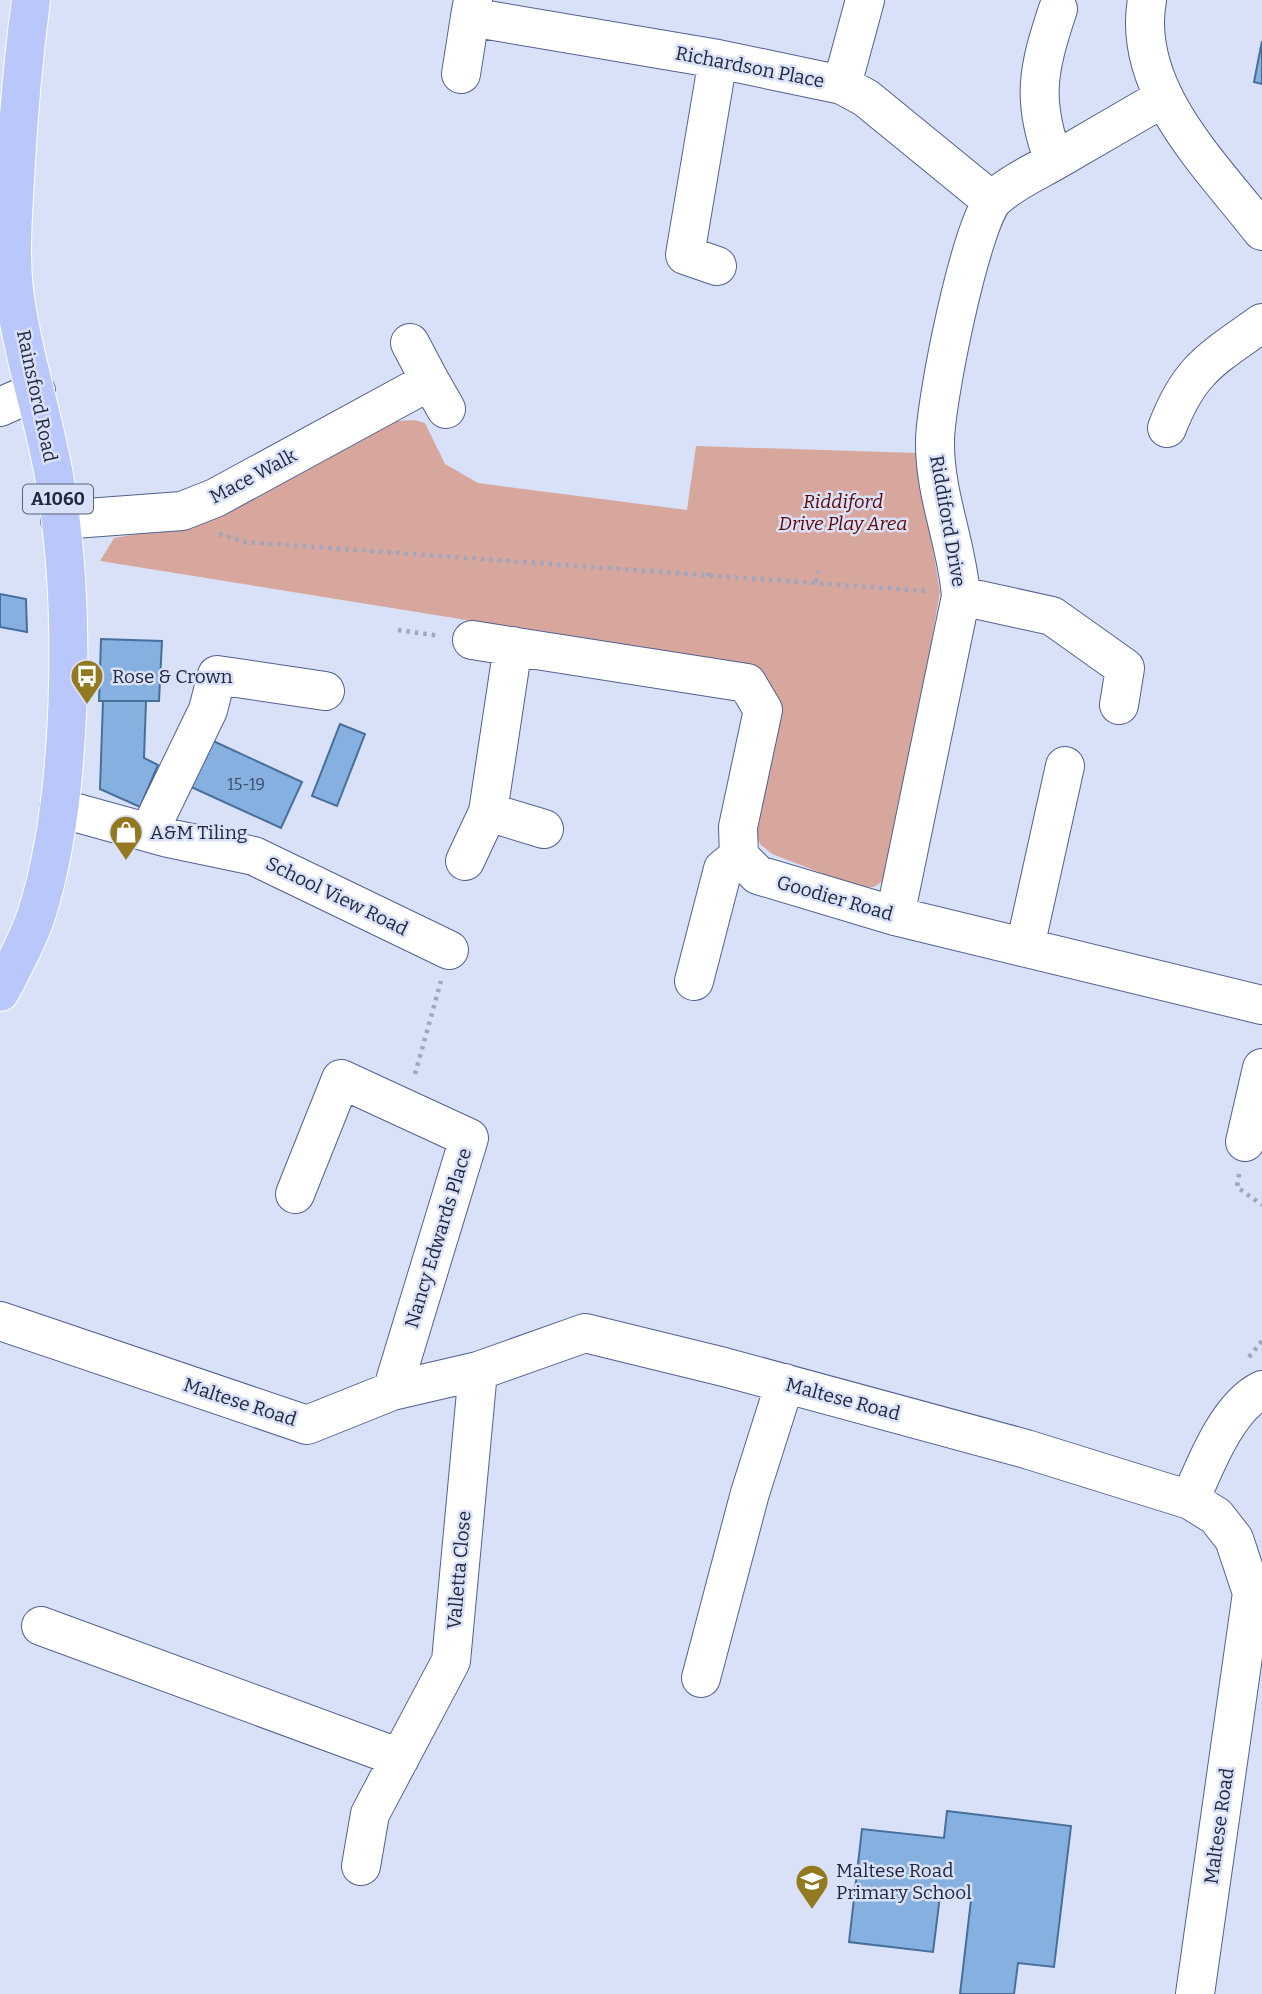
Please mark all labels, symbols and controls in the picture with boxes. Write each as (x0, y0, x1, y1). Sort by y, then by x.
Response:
street label: Richardson Place (674, 41, 826, 93)
street label: Rainsford Road (12, 328, 62, 464)
street label: Mace Walk (206, 443, 301, 508)
street label: Riddiford Drive (925, 453, 971, 589)
road number: A1060 (23, 485, 93, 514)
park label: Riddiford Drive Play Area (779, 490, 907, 535)
bus stop icon: Rose & Crown (68, 657, 106, 706)
place label: Rose & Crown (112, 665, 233, 688)
house number: 15-19 (227, 775, 265, 794)
shop icon: A&M Tiling (107, 813, 145, 862)
place label: A&M Tiling (150, 821, 248, 844)
street label: School View Road (262, 852, 412, 940)
street label: Goodier Road (774, 870, 896, 926)
street label: Nancy Edwards Place (400, 1145, 476, 1331)
street label: Maltese Road (181, 1373, 299, 1431)
street label: Maltese Road (783, 1373, 903, 1425)
street label: Valletta Close (442, 1510, 476, 1630)
street label: Maltese Road (1199, 1766, 1239, 1886)
place label: Maltese Road Primary School (836, 1859, 972, 1904)
school or university icon: Maltese Road Primary School (793, 1862, 831, 1911)

